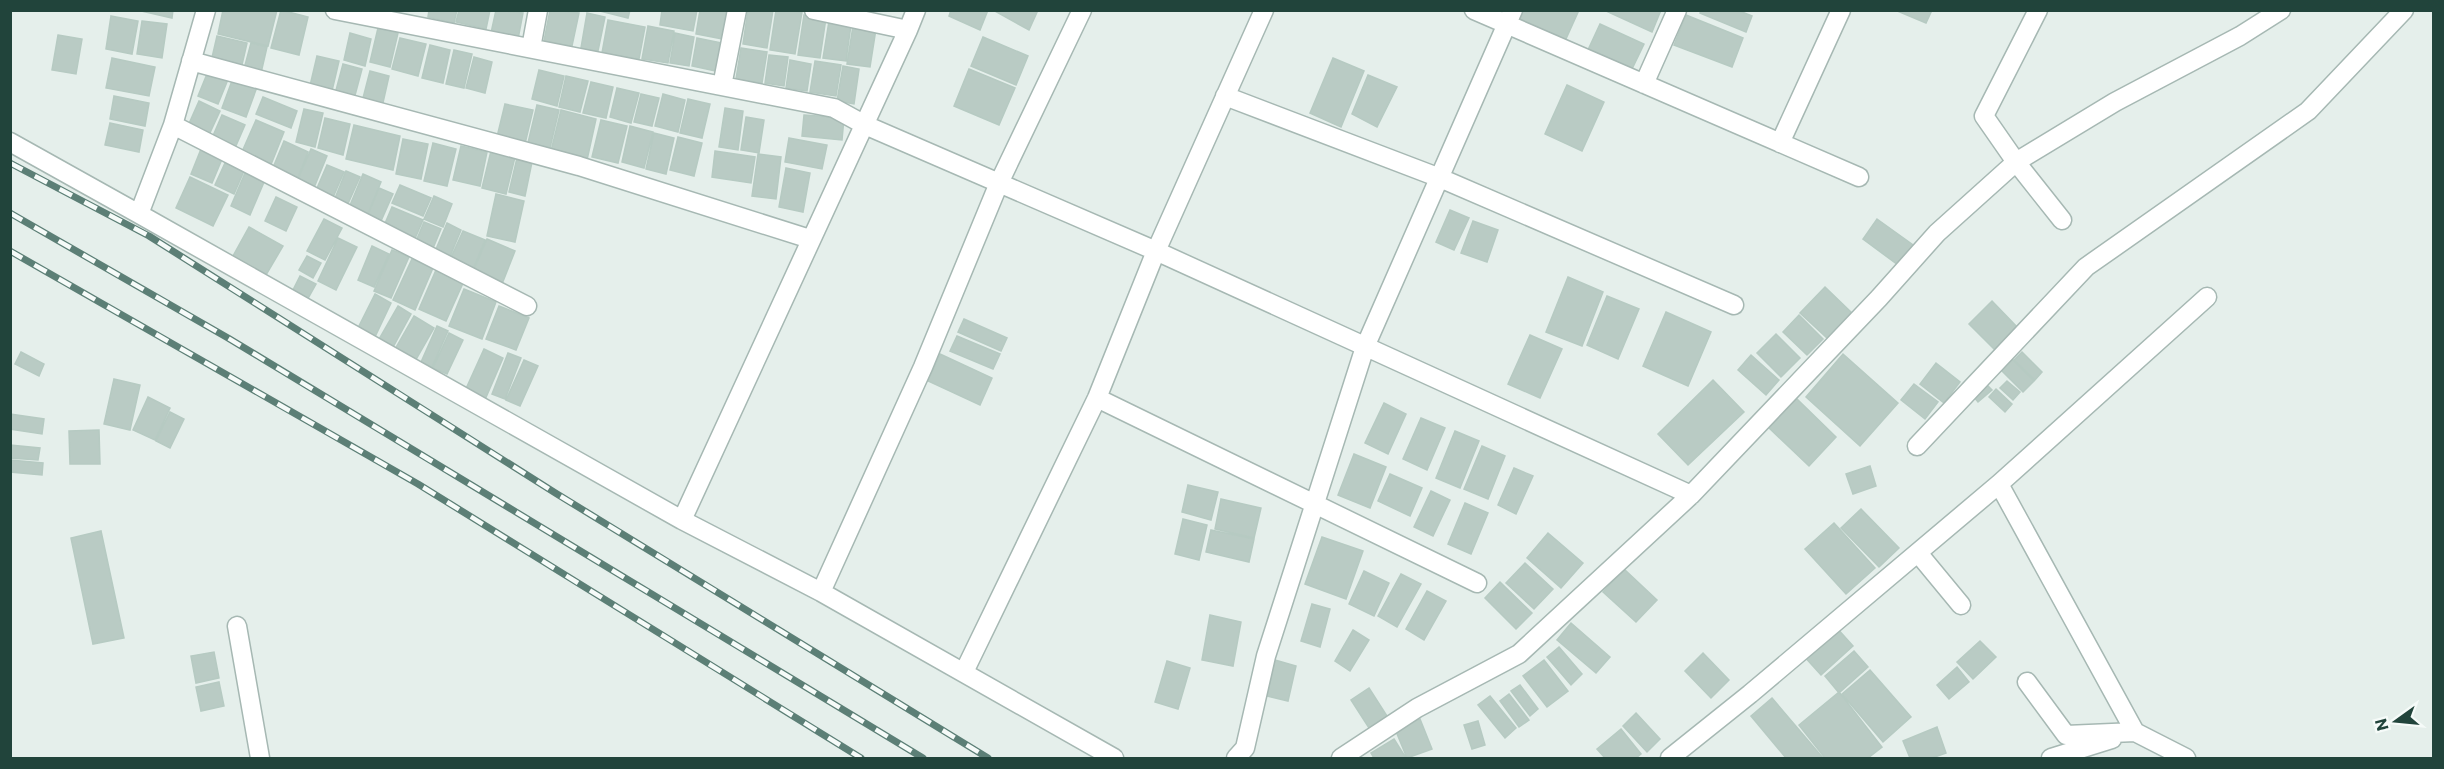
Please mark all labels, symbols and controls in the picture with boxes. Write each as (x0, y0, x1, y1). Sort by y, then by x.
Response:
north arrow (2366, 691, 2426, 751)
text: N (2370, 717, 2392, 733)

